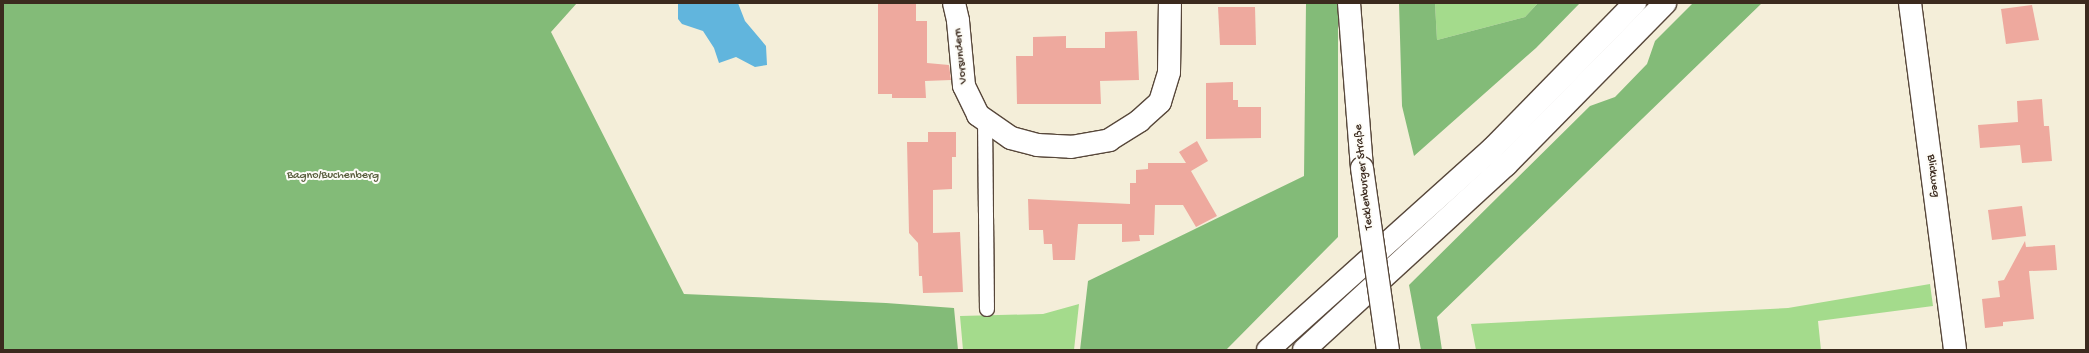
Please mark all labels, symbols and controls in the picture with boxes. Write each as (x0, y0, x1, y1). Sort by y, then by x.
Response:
street label: Vorsundern (952, 27, 972, 85)
street label: Tecklenburger Straße (1352, 124, 1378, 230)
street label: Blickweg (1922, 154, 1942, 198)
park label: Bagno/Buchenberg (287, 170, 379, 184)

